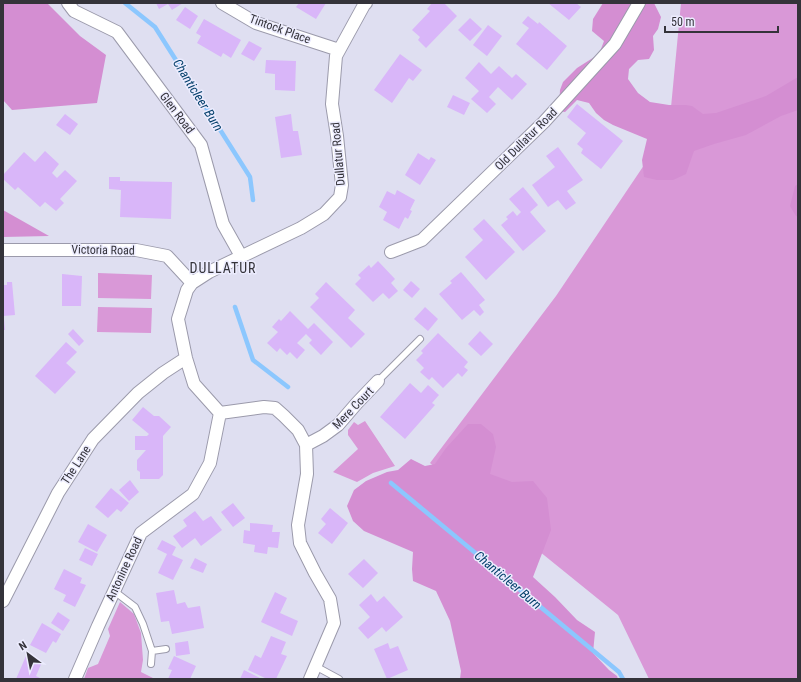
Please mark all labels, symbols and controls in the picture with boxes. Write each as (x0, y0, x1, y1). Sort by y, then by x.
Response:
scale bar (665, 8, 778, 34)
street label: Tintock Place (247, 11, 313, 47)
text: 50 m (671, 15, 695, 29)
water label: Chanticleer Burn (170, 56, 226, 134)
street label: Glen Road (157, 90, 197, 136)
street label: Old Dullatur Road (492, 105, 560, 173)
street label: Dullatur Road (328, 122, 348, 186)
street label: Victoria Road (71, 242, 135, 258)
district label: DULLATUR (189, 260, 257, 276)
street label: Mere Court (330, 384, 377, 432)
street label: The Lane (58, 443, 94, 487)
street label: Antonine Road (103, 535, 145, 603)
water label: Chanticleer Burn (472, 548, 544, 612)
north arrow (8, 634, 48, 674)
text: N (17, 639, 29, 653)

